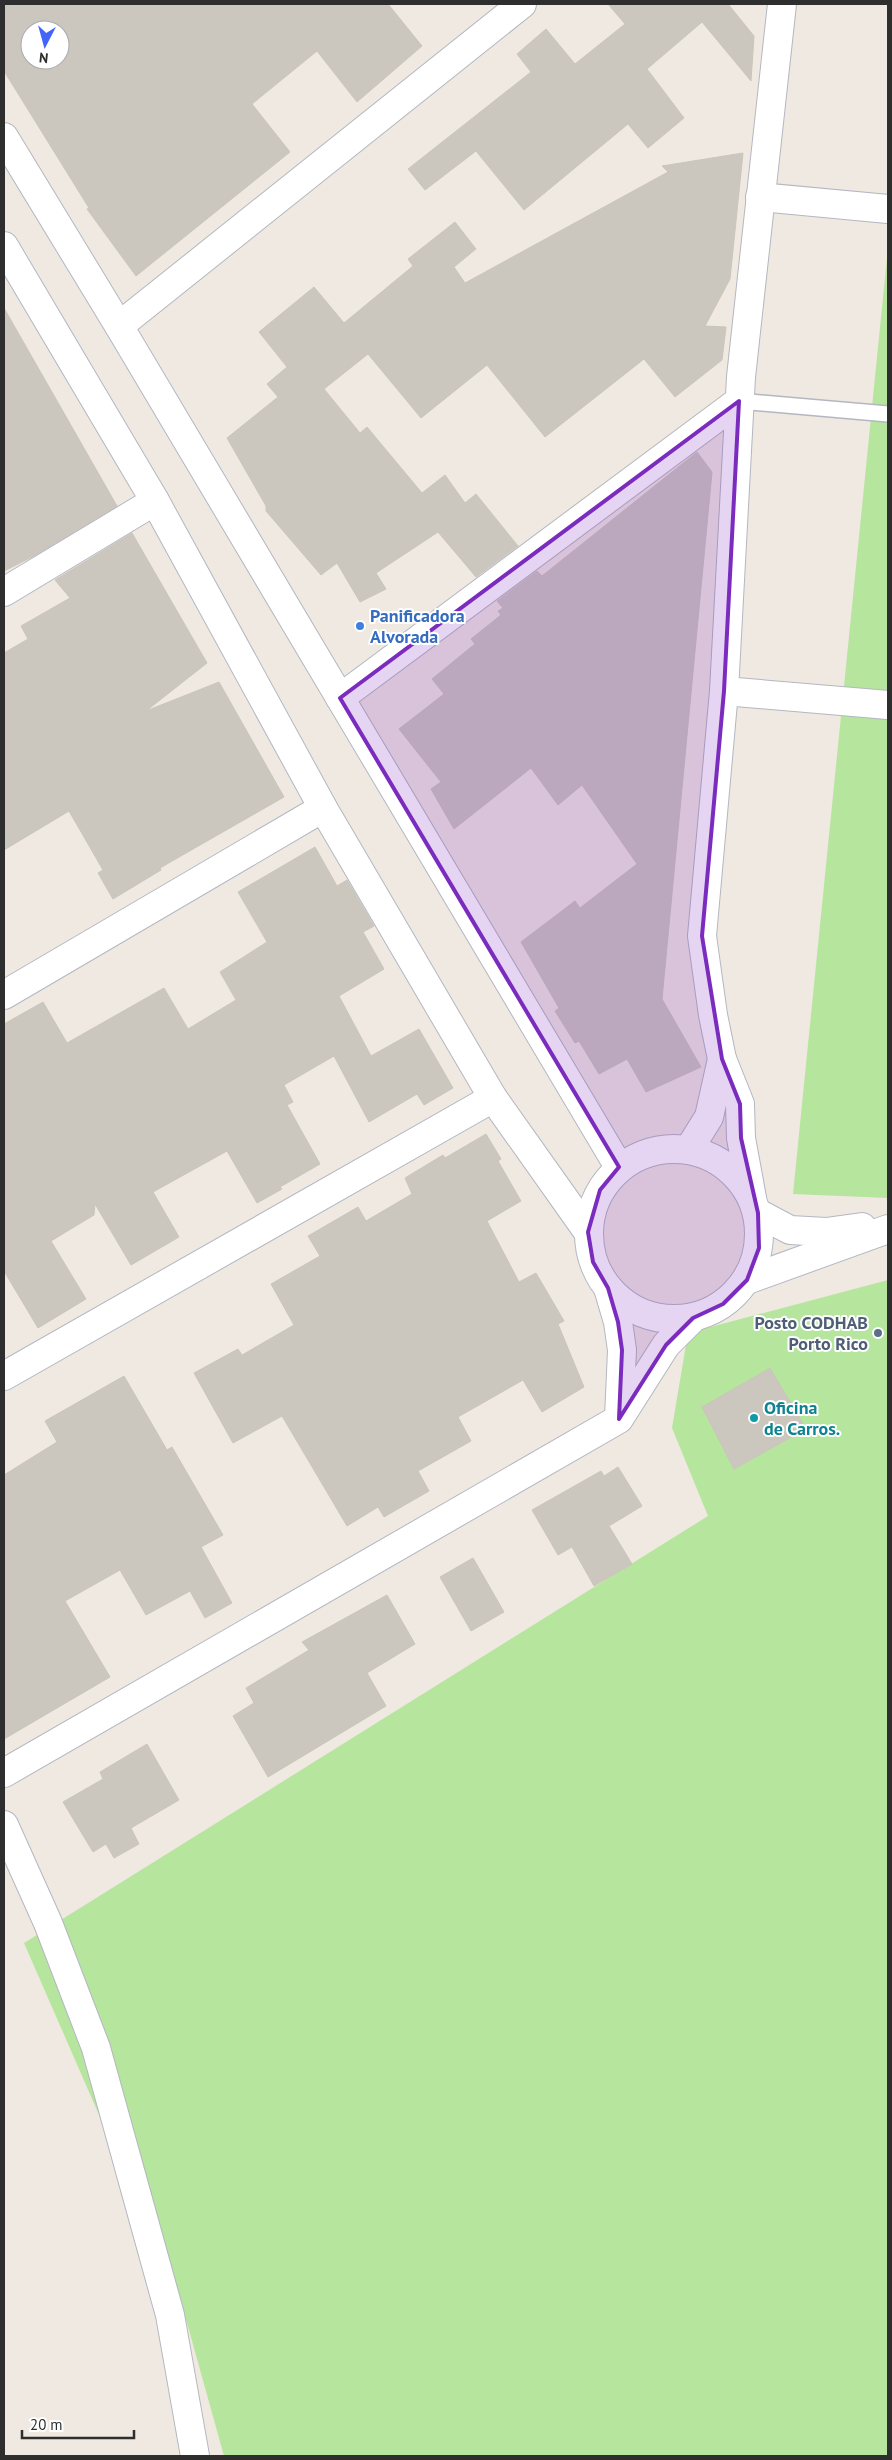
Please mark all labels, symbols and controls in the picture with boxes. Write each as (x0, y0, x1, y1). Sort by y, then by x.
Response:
north arrow (20, 20, 70, 70)
text: N (38, 48, 49, 67)
place label: Panificadora Alvorada (370, 604, 465, 648)
marker: Panificadora Alvorada (354, 620, 366, 632)
place label: Posto CODHAB Porto Rico (754, 1311, 868, 1355)
marker: Posto CODHAB Porto Rico (872, 1327, 884, 1339)
place label: Oficina de Carros. (764, 1396, 840, 1440)
marker: Oficina de Carros. (748, 1412, 760, 1424)
scale bar (22, 2408, 135, 2440)
text: 20 m (30, 2415, 63, 2434)

